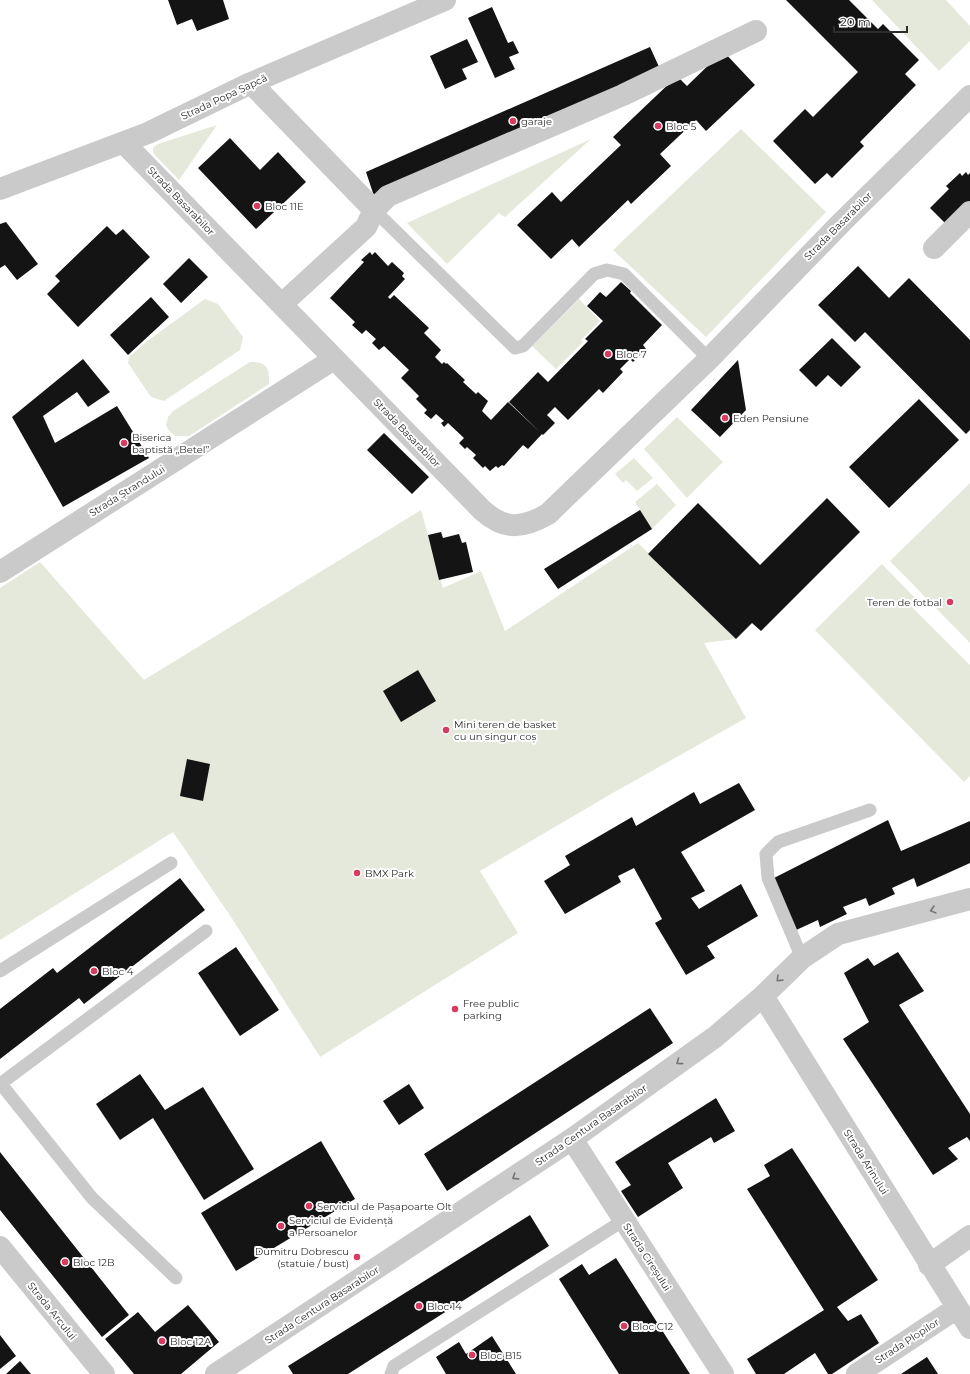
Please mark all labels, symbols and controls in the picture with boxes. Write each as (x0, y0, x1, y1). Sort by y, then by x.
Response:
scale bar (834, 8, 907, 34)
text: 20 m (840, 14, 871, 29)
street label: Strada Popa Șapcă (179, 71, 269, 123)
place label: garaje (521, 115, 552, 128)
marker: garaje (508, 116, 518, 126)
place label: Bloc 5 (666, 120, 697, 133)
marker: Bloc 5 (653, 121, 663, 131)
street label: Strada Basarabilor (145, 164, 217, 238)
street label: Strada Basarabilor (801, 189, 875, 263)
place label: Bloc 11E (265, 200, 304, 213)
marker: Bloc 11E (252, 201, 262, 211)
place label: Bloc 7 (616, 348, 647, 361)
marker: Bloc 7 (603, 349, 613, 359)
street label: Strada Basarabilor (371, 396, 443, 470)
place label: Eden Pensiune (733, 412, 809, 425)
marker: Eden Pensiune (720, 413, 730, 423)
place label: Biserica baptistă „Betel” (132, 431, 209, 456)
marker: Biserica baptistă „Betel” (119, 438, 129, 448)
street label: Strada Ștrandului (87, 462, 167, 520)
place label: Teren de fotbal (867, 596, 942, 609)
marker: Teren de fotbal (945, 597, 955, 607)
place label: Mini teren de basket cu un singur coș (454, 718, 556, 743)
marker: Mini teren de basket cu un singur coș (441, 725, 451, 735)
place label: BMX Park (365, 867, 414, 880)
marker: BMX Park (352, 868, 362, 878)
one-way arrow (929, 906, 936, 914)
place label: Bloc 4 (102, 965, 134, 978)
marker: Bloc 4 (89, 966, 99, 976)
one-way arrow (776, 975, 784, 982)
place label: Free public parking (463, 997, 519, 1022)
marker: Free public parking (450, 1004, 460, 1014)
one-way arrow (677, 1057, 684, 1064)
street label: Strada Centura Basarabilor (532, 1081, 650, 1169)
street label: Strada Arinului (841, 1127, 891, 1197)
one-way arrow (512, 1172, 519, 1179)
place label: Serviciul de Pașapoarte Olt (317, 1200, 452, 1213)
marker: Serviciul de Pașapoarte Olt (304, 1201, 314, 1211)
place label: Serviciul de Evidență a Persoanelor (289, 1214, 393, 1239)
marker: Serviciul de Evidență a Persoanelor (276, 1221, 286, 1231)
street label: Strada Cireșului (620, 1221, 674, 1293)
place label: Dumitru Dobrescu (statuie / bust) (255, 1245, 349, 1270)
marker: Dumitru Dobrescu (statuie / bust) (352, 1252, 362, 1262)
place label: Bloc 12B (73, 1256, 115, 1269)
marker: Bloc 12B (60, 1257, 70, 1267)
street label: Strada Centura Basarabilor (262, 1263, 382, 1347)
street label: Strada Arcului (25, 1280, 79, 1342)
place label: Bloc 14 (427, 1300, 462, 1313)
marker: Bloc 14 (414, 1301, 424, 1311)
street label: Strada Plopilor (873, 1316, 941, 1366)
place label: Bloc C12 (632, 1320, 674, 1333)
marker: Bloc C12 (619, 1321, 629, 1331)
place label: Bloc 12A (170, 1335, 212, 1348)
marker: Bloc 12A (157, 1336, 167, 1346)
place label: Bloc B15 (480, 1349, 522, 1362)
marker: Bloc B15 (467, 1350, 477, 1360)

